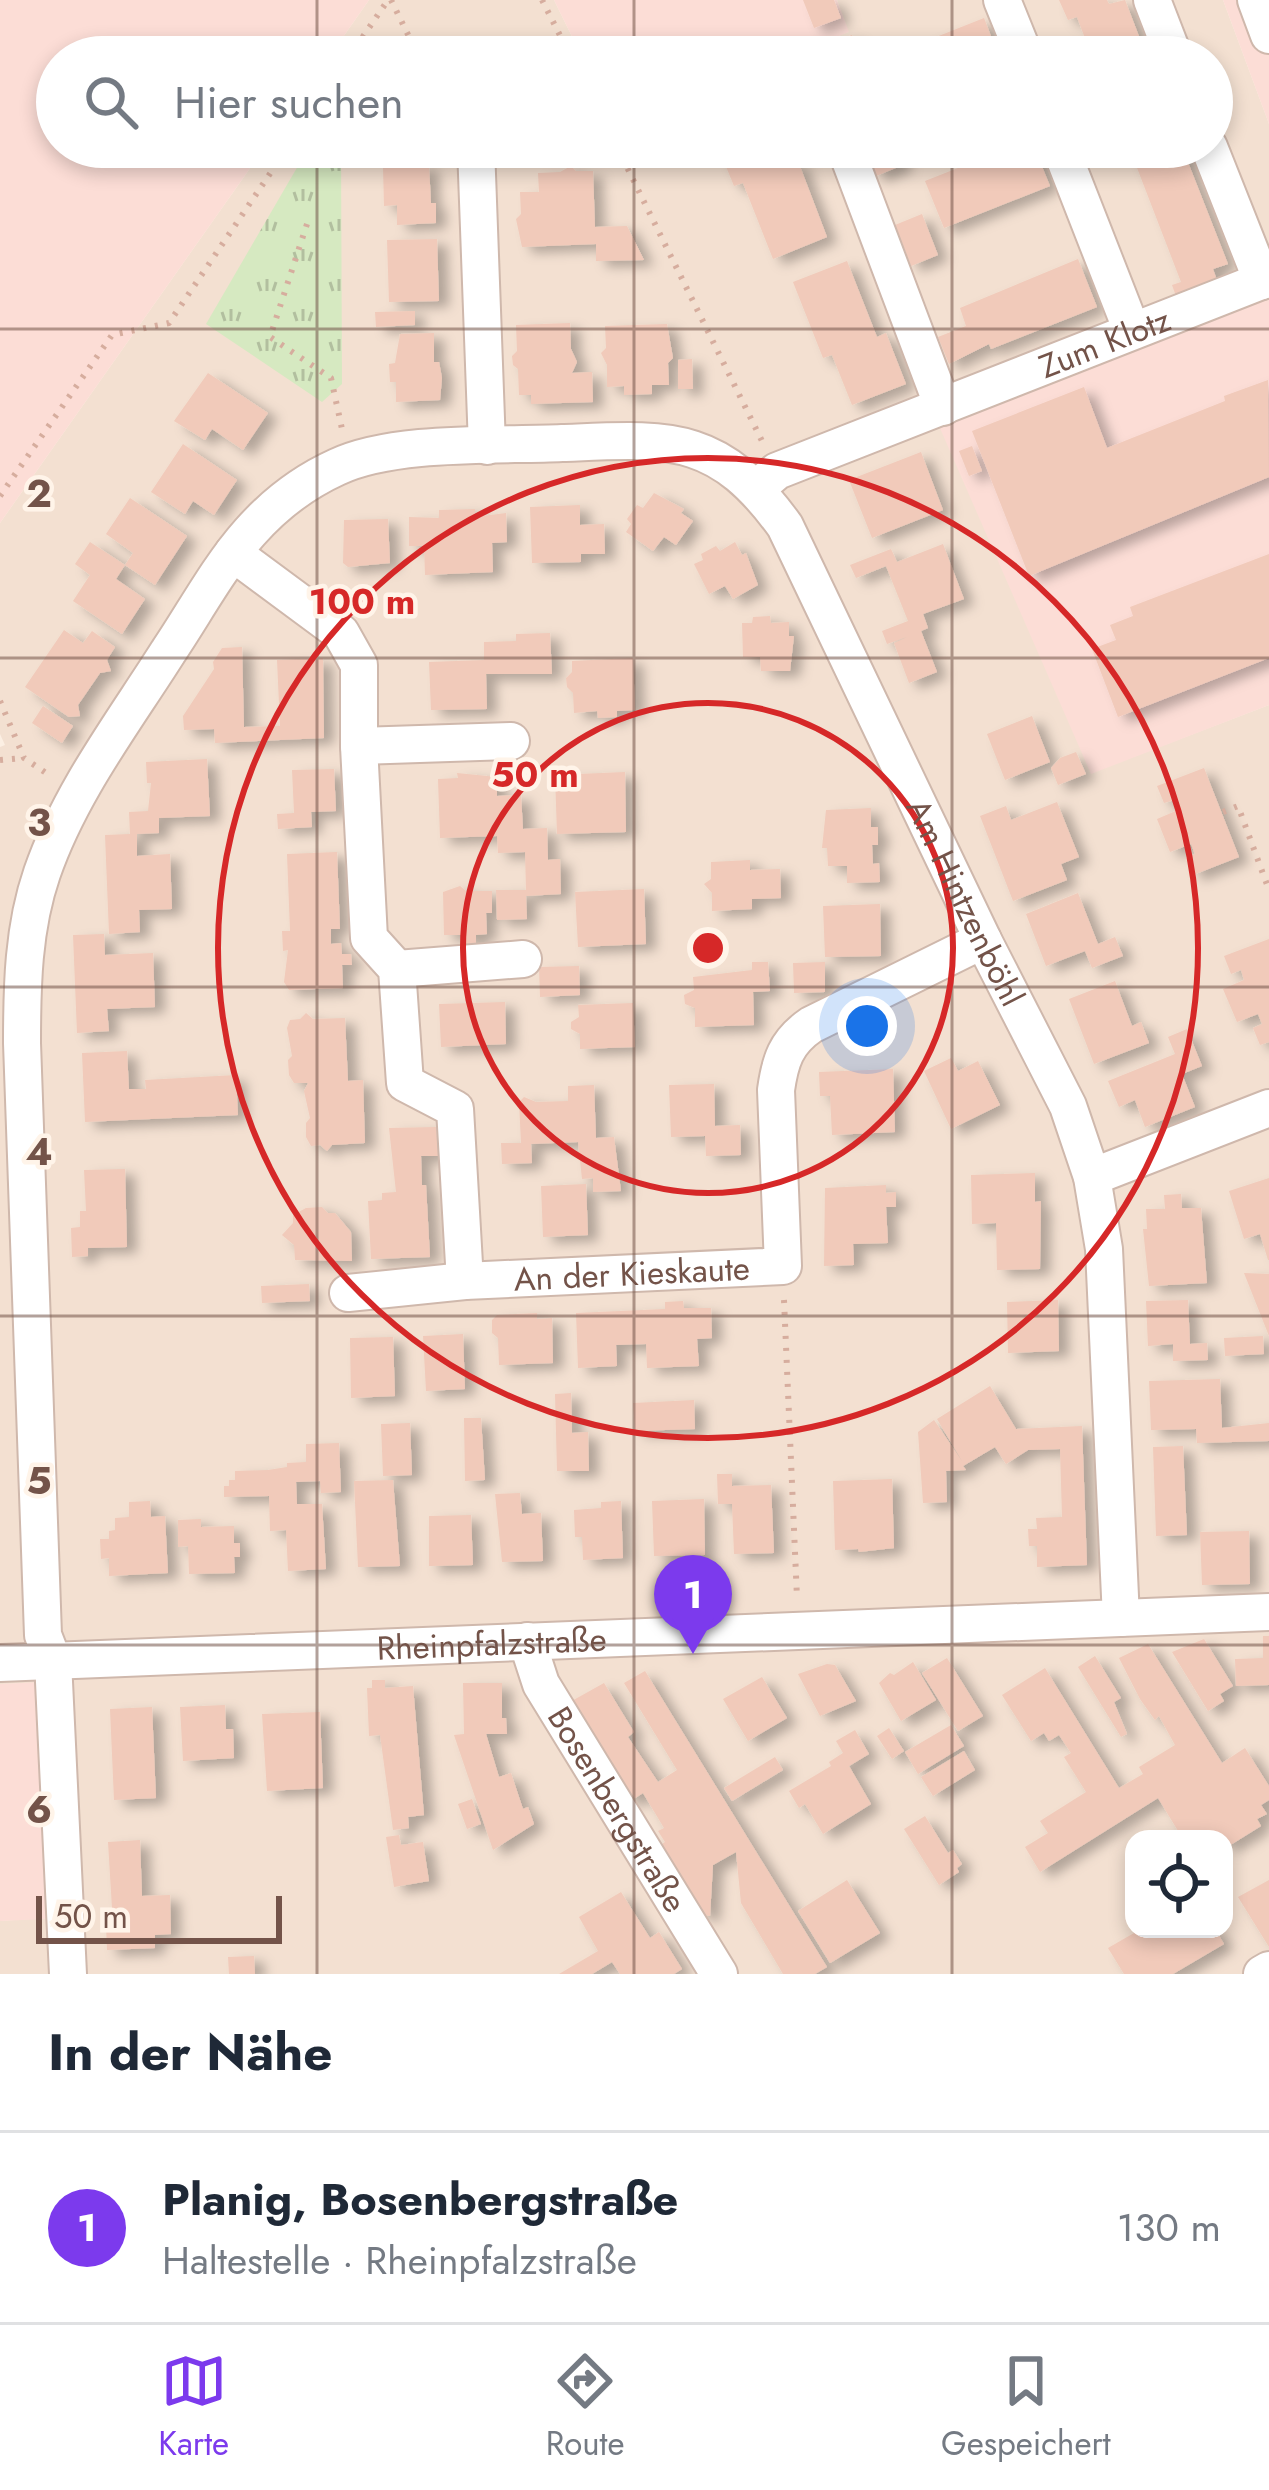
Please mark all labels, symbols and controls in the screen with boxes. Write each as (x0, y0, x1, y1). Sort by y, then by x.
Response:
search box (36, 36, 1233, 168)
icon: search (78, 69, 144, 135)
text: Hier suchen (174, 70, 404, 135)
street label: Zum Klotz (1032, 296, 1177, 390)
text: 2 (26, 465, 52, 522)
text: 100 m (309, 575, 415, 627)
text: 50 m (491, 748, 579, 800)
street label: Am Hintzenböhl (895, 791, 1036, 1014)
text: 3 (27, 794, 51, 851)
centre of rings (687, 927, 729, 969)
your location (837, 996, 897, 1056)
text: 4 (25, 1123, 53, 1180)
street label: An der Kieskaute (513, 1245, 751, 1303)
text: 5 (26, 1452, 52, 1509)
pin: 1 (654, 1555, 732, 1654)
street label: Rheinpfalzstraße (376, 1616, 607, 1672)
street label: Bosenbergstraße (536, 1698, 698, 1921)
text: 6 (26, 1781, 52, 1838)
map controls (1125, 1830, 1233, 1938)
button: locate (1125, 1830, 1233, 1938)
scale bar (36, 1890, 282, 1943)
text: 50 m (54, 1893, 128, 1940)
text: In der Nähe (48, 2015, 332, 2089)
text: Planig, Bosenbergstraße (162, 2167, 678, 2232)
text: 1 (77, 2199, 97, 2256)
text: 130 m (1117, 2199, 1221, 2256)
text: Haltestelle · Rheinpfalzstraße (162, 2232, 637, 2289)
tab: Karte (158, 2348, 229, 2467)
tab: Route (546, 2348, 624, 2467)
tab: Gespeichert (941, 2348, 1111, 2467)

